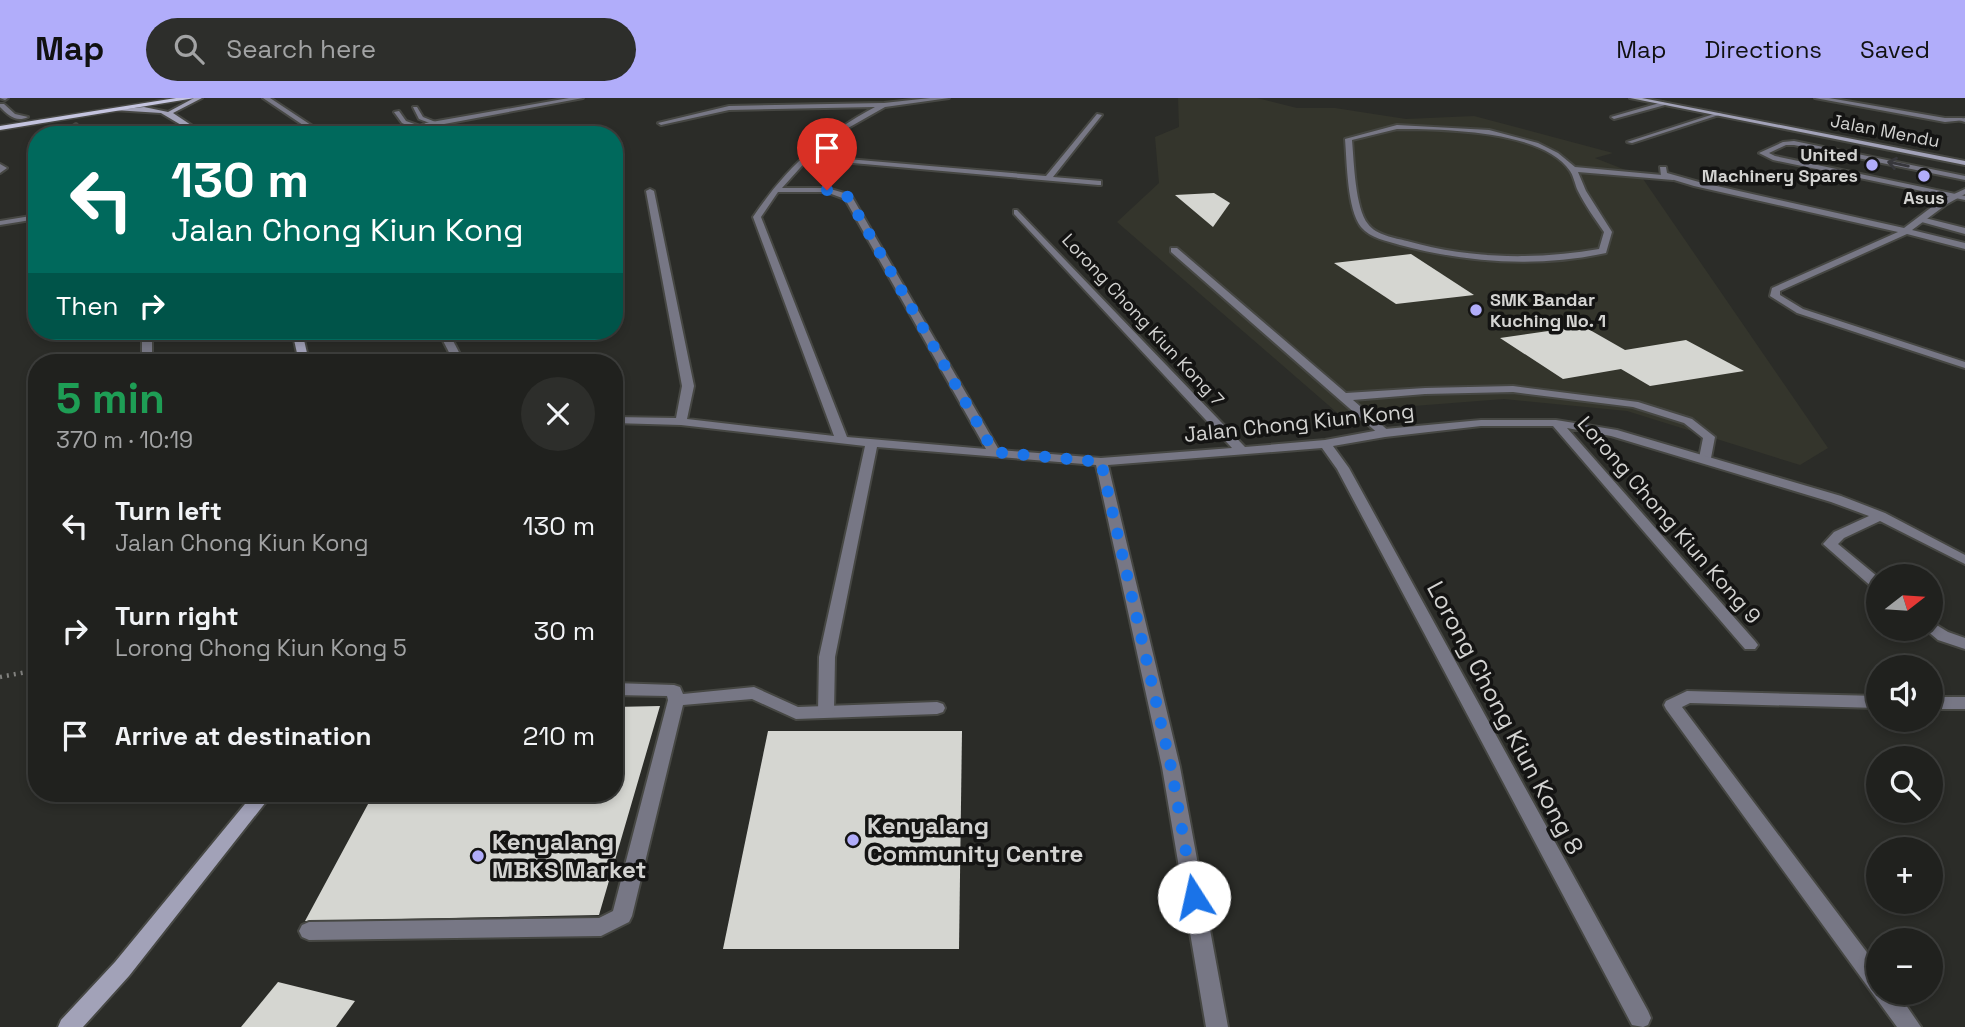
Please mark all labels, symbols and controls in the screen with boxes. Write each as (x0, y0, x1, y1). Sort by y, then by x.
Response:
search box (146, 18, 636, 81)
text: Map (35, 28, 104, 70)
icon: search (170, 30, 208, 68)
text: Search here (226, 32, 376, 66)
text: Map (1616, 34, 1666, 65)
text: Directions (1704, 34, 1822, 65)
text: Saved (1860, 34, 1930, 65)
street label: Jalan Mendu (1828, 109, 1942, 152)
pin (797, 118, 857, 190)
icon: arrive (808, 129, 846, 167)
place label: United Machinery Spares (1702, 143, 1858, 187)
text: 130 m (171, 149, 309, 211)
icon: left (56, 154, 147, 245)
marker: United Machinery Spares (1864, 157, 1880, 173)
one-way arrow (1887, 157, 1910, 171)
marker: Asus (1916, 168, 1932, 184)
place label: Asus (1903, 186, 1945, 209)
text: Jalan Chong Kiun Kong (171, 210, 524, 250)
street label: Lorong Chong Kiun Kong 7 (1057, 229, 1229, 411)
icon: right (133, 287, 171, 325)
place label: SMK Bandar Kuching No. 1 (1490, 288, 1606, 332)
text: Then (56, 289, 119, 323)
marker: SMK Bandar Kuching No. 1 (1468, 302, 1484, 318)
text: 5 min (56, 372, 165, 425)
button: close (521, 377, 595, 451)
street label: Jalan Chong Kiun Kong (1182, 397, 1415, 448)
street label: Lorong Chong Kiun Kong 9 (1572, 410, 1767, 629)
text: 370 m · 10:19 (56, 425, 193, 455)
text: Turn left (115, 494, 222, 528)
icon: left (56, 507, 94, 545)
text: 130 m (523, 509, 595, 543)
text: Jalan Chong Kiun Kong (115, 528, 368, 558)
north arrow (1866, 564, 1942, 640)
map controls (1866, 564, 1943, 1005)
street label: Lorong Chong Kiun Kong 8 (1420, 576, 1591, 860)
text: Turn right (115, 599, 239, 633)
icon: right (56, 612, 94, 650)
text: 30 m (534, 614, 595, 648)
text: Lorong Chong Kiun Kong 5 (115, 633, 407, 663)
button: sound (1866, 655, 1943, 732)
icon: arrive (56, 717, 94, 755)
text: Arrive at destination (115, 719, 372, 753)
text: 210 m (523, 719, 595, 753)
button: search (1866, 746, 1943, 823)
place label: Kenyalang Community Centre (867, 810, 1083, 869)
place label: Kenyalang MBKS Market (492, 826, 646, 885)
marker: Kenyalang Community Centre (845, 832, 861, 848)
button: + (1866, 837, 1943, 914)
marker: Kenyalang MBKS Market (470, 848, 486, 864)
position arrow (1157, 860, 1231, 934)
button: − (1866, 928, 1943, 1005)

